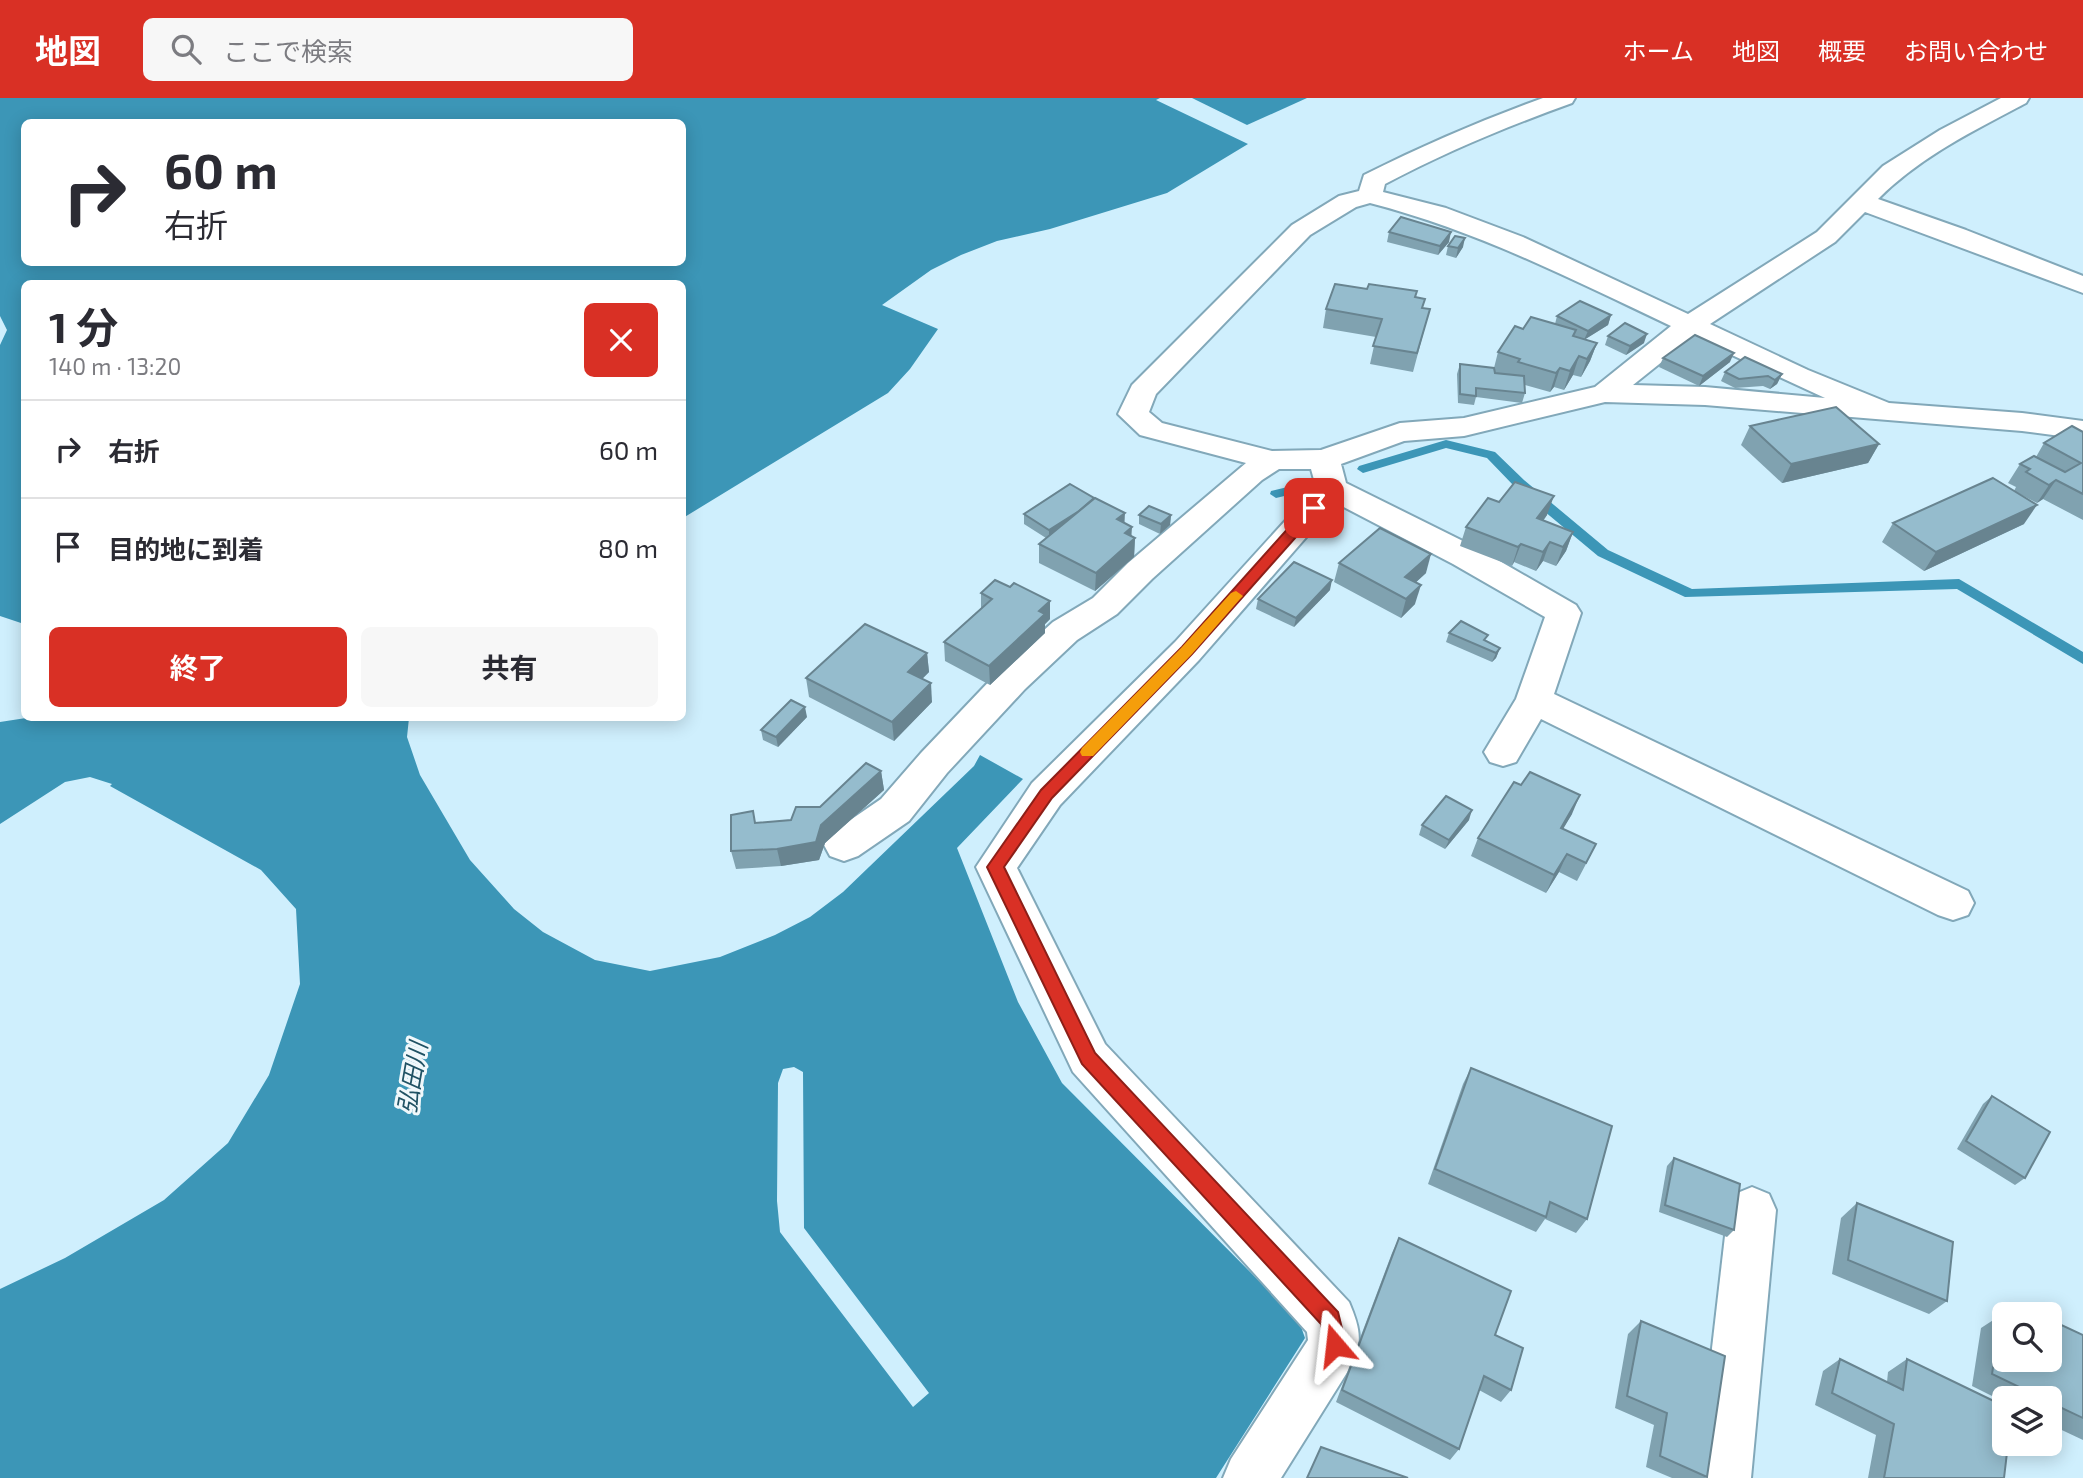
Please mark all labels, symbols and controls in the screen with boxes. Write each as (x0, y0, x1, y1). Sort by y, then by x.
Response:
search box (143, 18, 633, 81)
text: 地図 (35, 30, 101, 70)
icon: search (167, 30, 205, 68)
text: ここで検索 (223, 35, 353, 66)
text: ホーム (1623, 36, 1694, 65)
text: 地図 (1732, 36, 1780, 65)
text: 概要 (1818, 36, 1866, 65)
text: お問い合わせ (1904, 36, 2048, 65)
text: 60 m (164, 140, 278, 199)
icon: right (49, 147, 140, 238)
text: 右折 (164, 205, 228, 243)
text: 1 分 (49, 301, 118, 351)
button: close (584, 303, 658, 377)
text: 140 m · 13:20 (49, 352, 181, 380)
icon: right (49, 430, 87, 468)
text: 60 m (599, 434, 658, 465)
text: 右折 (108, 435, 160, 466)
pin (1284, 478, 1344, 538)
icon: arrive (1295, 489, 1333, 527)
icon: arrive (49, 528, 87, 566)
text: 80 m (598, 532, 658, 563)
text: 目的地に到着 (108, 533, 264, 564)
button: 終了 (49, 627, 347, 707)
button: 共有 (361, 627, 658, 707)
water label: 弘田川 (391, 1037, 433, 1116)
map controls (1992, 1302, 2062, 1456)
button: search (1992, 1302, 2062, 1372)
position arrow (1298, 1308, 1372, 1382)
button: layers (1992, 1386, 2062, 1456)

